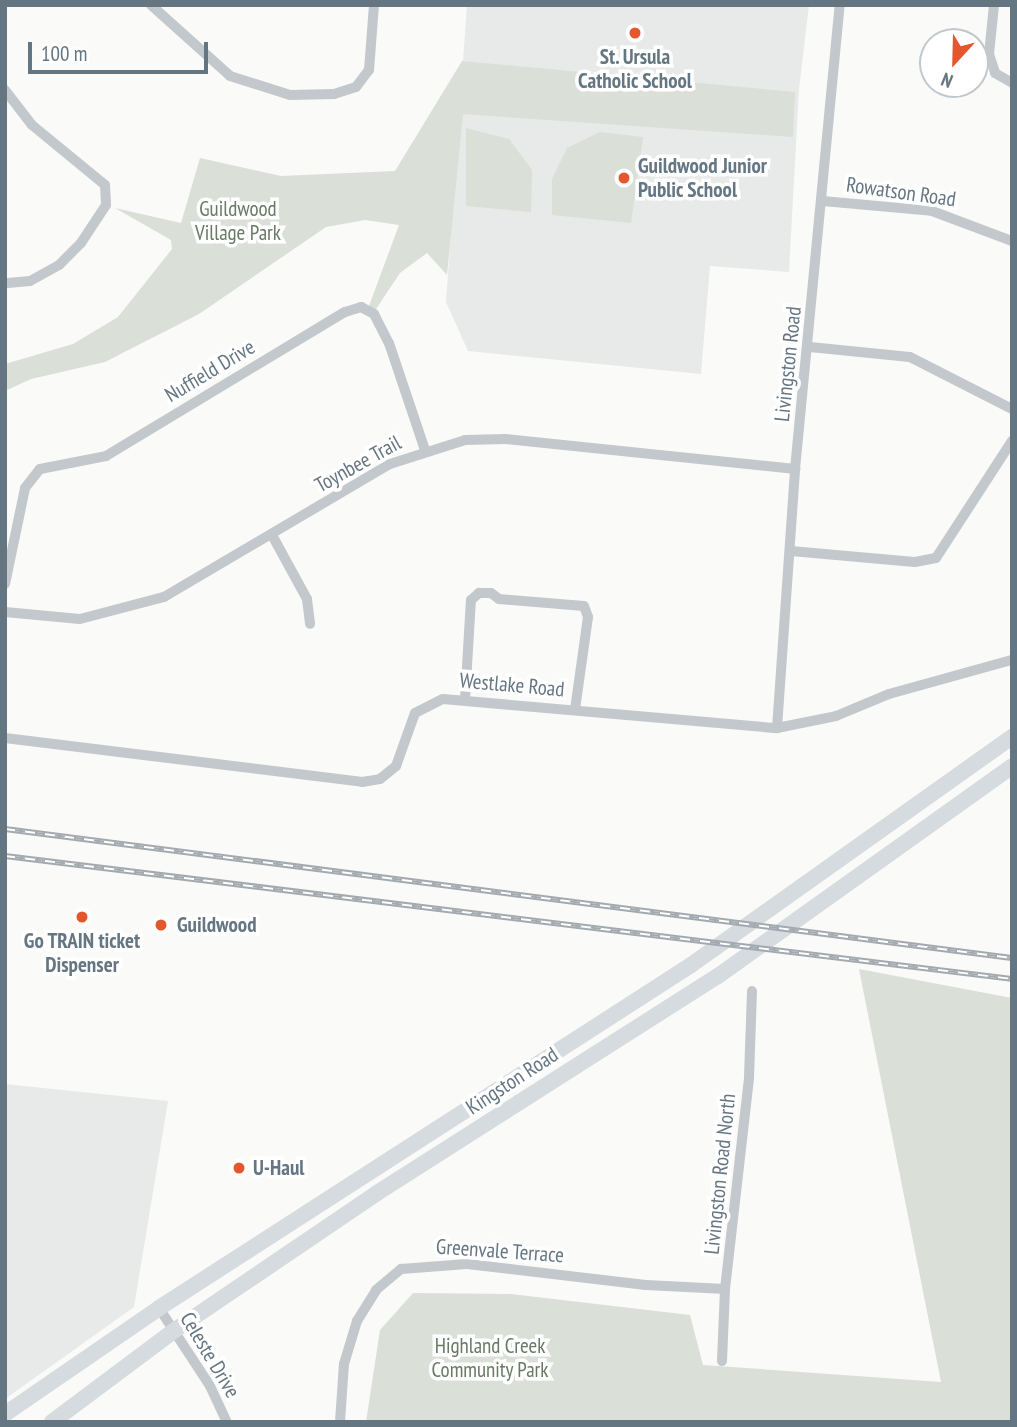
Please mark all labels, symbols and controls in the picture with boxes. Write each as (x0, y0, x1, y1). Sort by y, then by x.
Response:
marker: St. Ursula Catholic School (627, 25, 643, 41)
scale bar (32, 28, 212, 72)
north arrow (919, 28, 989, 98)
text: 100 m (41, 40, 87, 67)
place label: St. Ursula Catholic School (578, 44, 692, 94)
text: N (938, 68, 956, 94)
place label: Guildwood Junior Public School (638, 153, 767, 203)
marker: Guildwood Junior Public School (616, 170, 632, 186)
street label: Rowatson Road (845, 172, 957, 212)
park label: Guildwood Village Park (195, 196, 281, 246)
street label: Livingston Road (769, 305, 807, 423)
street label: Nuffield Drive (161, 334, 259, 408)
street label: Toynbee Trail (310, 430, 406, 498)
street label: Westlake Road (459, 668, 565, 702)
marker: Go TRAIN ticket Dispenser (74, 909, 90, 925)
place label: Guildwood (177, 912, 256, 938)
marker: Guildwood (151, 915, 171, 935)
place label: Go TRAIN ticket Dispenser (24, 928, 140, 978)
street label: Kingston Road (461, 1042, 563, 1120)
street label: Livingston Road North (699, 1092, 741, 1256)
place label: U-Haul (253, 1155, 304, 1181)
marker: U-Haul (231, 1160, 247, 1176)
street label: Greenvale Terrace (435, 1234, 565, 1268)
street label: Celeste Drive (175, 1308, 245, 1402)
park label: Highland Creek Community Park (431, 1333, 549, 1383)

